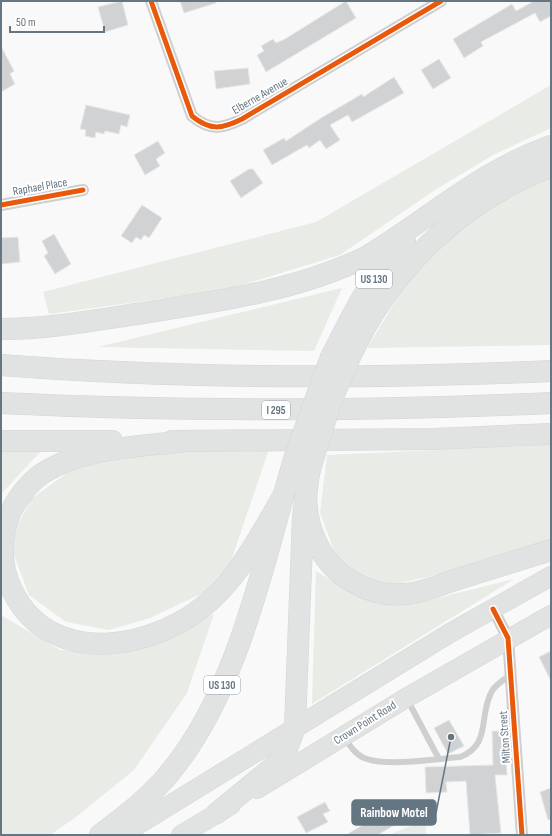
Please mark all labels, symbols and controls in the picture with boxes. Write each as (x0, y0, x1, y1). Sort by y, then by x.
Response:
scale bar (10, 8, 104, 34)
text: 50 m (16, 15, 36, 30)
street label: Elberne Avenue (230, 74, 291, 118)
street label: Raphael Place (12, 175, 69, 199)
road number: US 130 (356, 270, 392, 288)
road number: I 295 (262, 401, 290, 419)
road number: US 130 (204, 676, 240, 694)
street label: Crown Point Road (331, 698, 399, 748)
street label: Milton Street (496, 710, 514, 764)
callout: Rainbow Motel (352, 800, 436, 825)
text: Rainbow Motel (360, 805, 428, 821)

